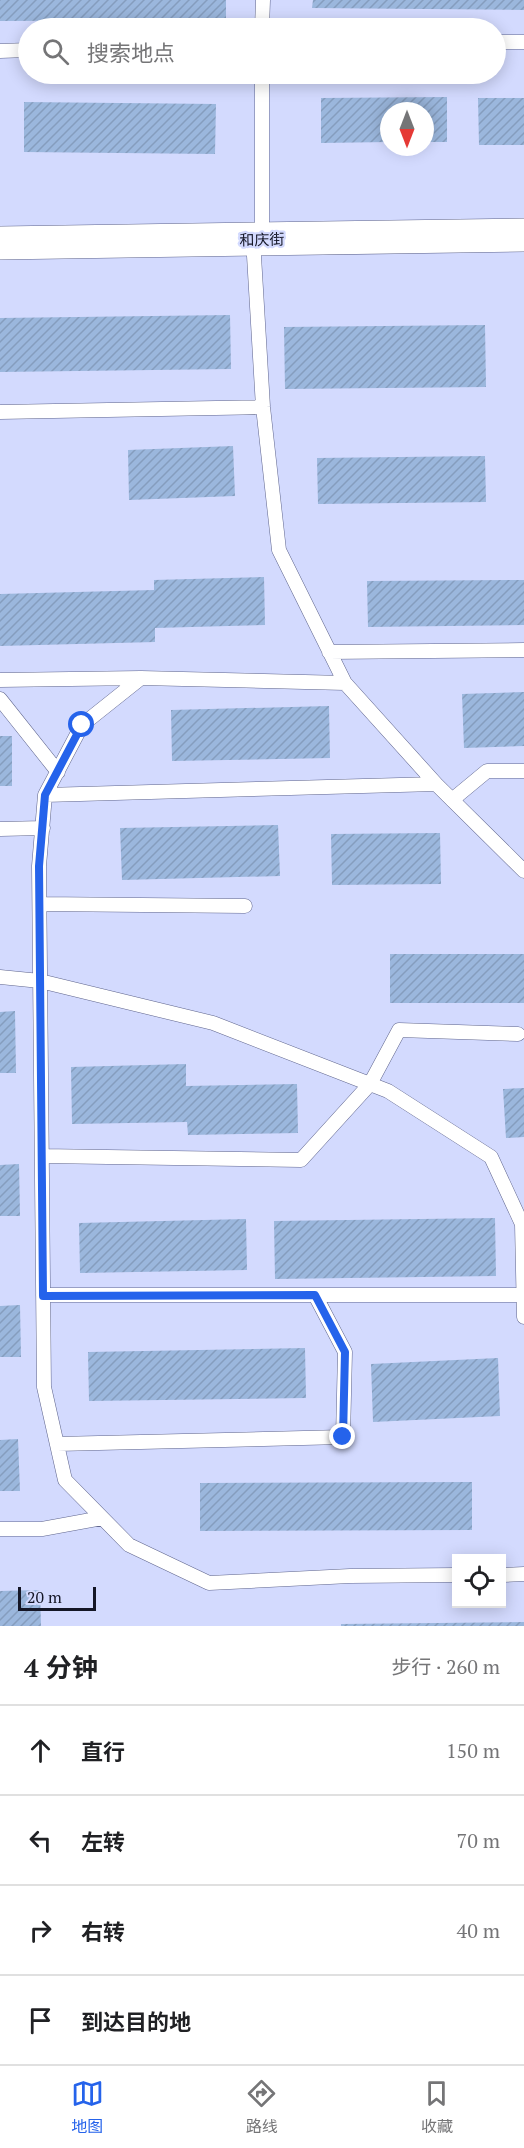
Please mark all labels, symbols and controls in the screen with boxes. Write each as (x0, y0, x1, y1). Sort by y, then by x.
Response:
search box (18, 18, 506, 84)
icon: search (39, 35, 72, 68)
text: 搜索地点 (87, 38, 175, 67)
north arrow (380, 102, 434, 156)
street label: 和庆街 (239, 229, 285, 249)
route start (68, 711, 94, 737)
route end (329, 1423, 355, 1449)
map controls (452, 1554, 506, 1608)
button: locate (452, 1554, 506, 1608)
scale bar (18, 1584, 96, 1612)
text: 20 m (27, 1586, 62, 1608)
text: 4 分钟 (24, 1650, 98, 1684)
text: 步行 · 260 m (391, 1653, 500, 1680)
icon: ahead (24, 1734, 57, 1767)
text: 直行 (81, 1737, 125, 1766)
text: 150 m (446, 1737, 500, 1764)
icon: left (24, 1824, 57, 1857)
text: 左转 (81, 1827, 125, 1856)
text: 70 m (457, 1827, 500, 1854)
icon: right (24, 1914, 57, 1947)
text: 右转 (81, 1917, 125, 1946)
text: 40 m (457, 1917, 500, 1944)
icon: arrive (24, 2004, 57, 2037)
text: 到达目的地 (81, 2007, 191, 2036)
tab: 地图 (71, 2077, 104, 2137)
tab: 路线 (245, 2077, 278, 2137)
tab: 收藏 (420, 2077, 453, 2137)

